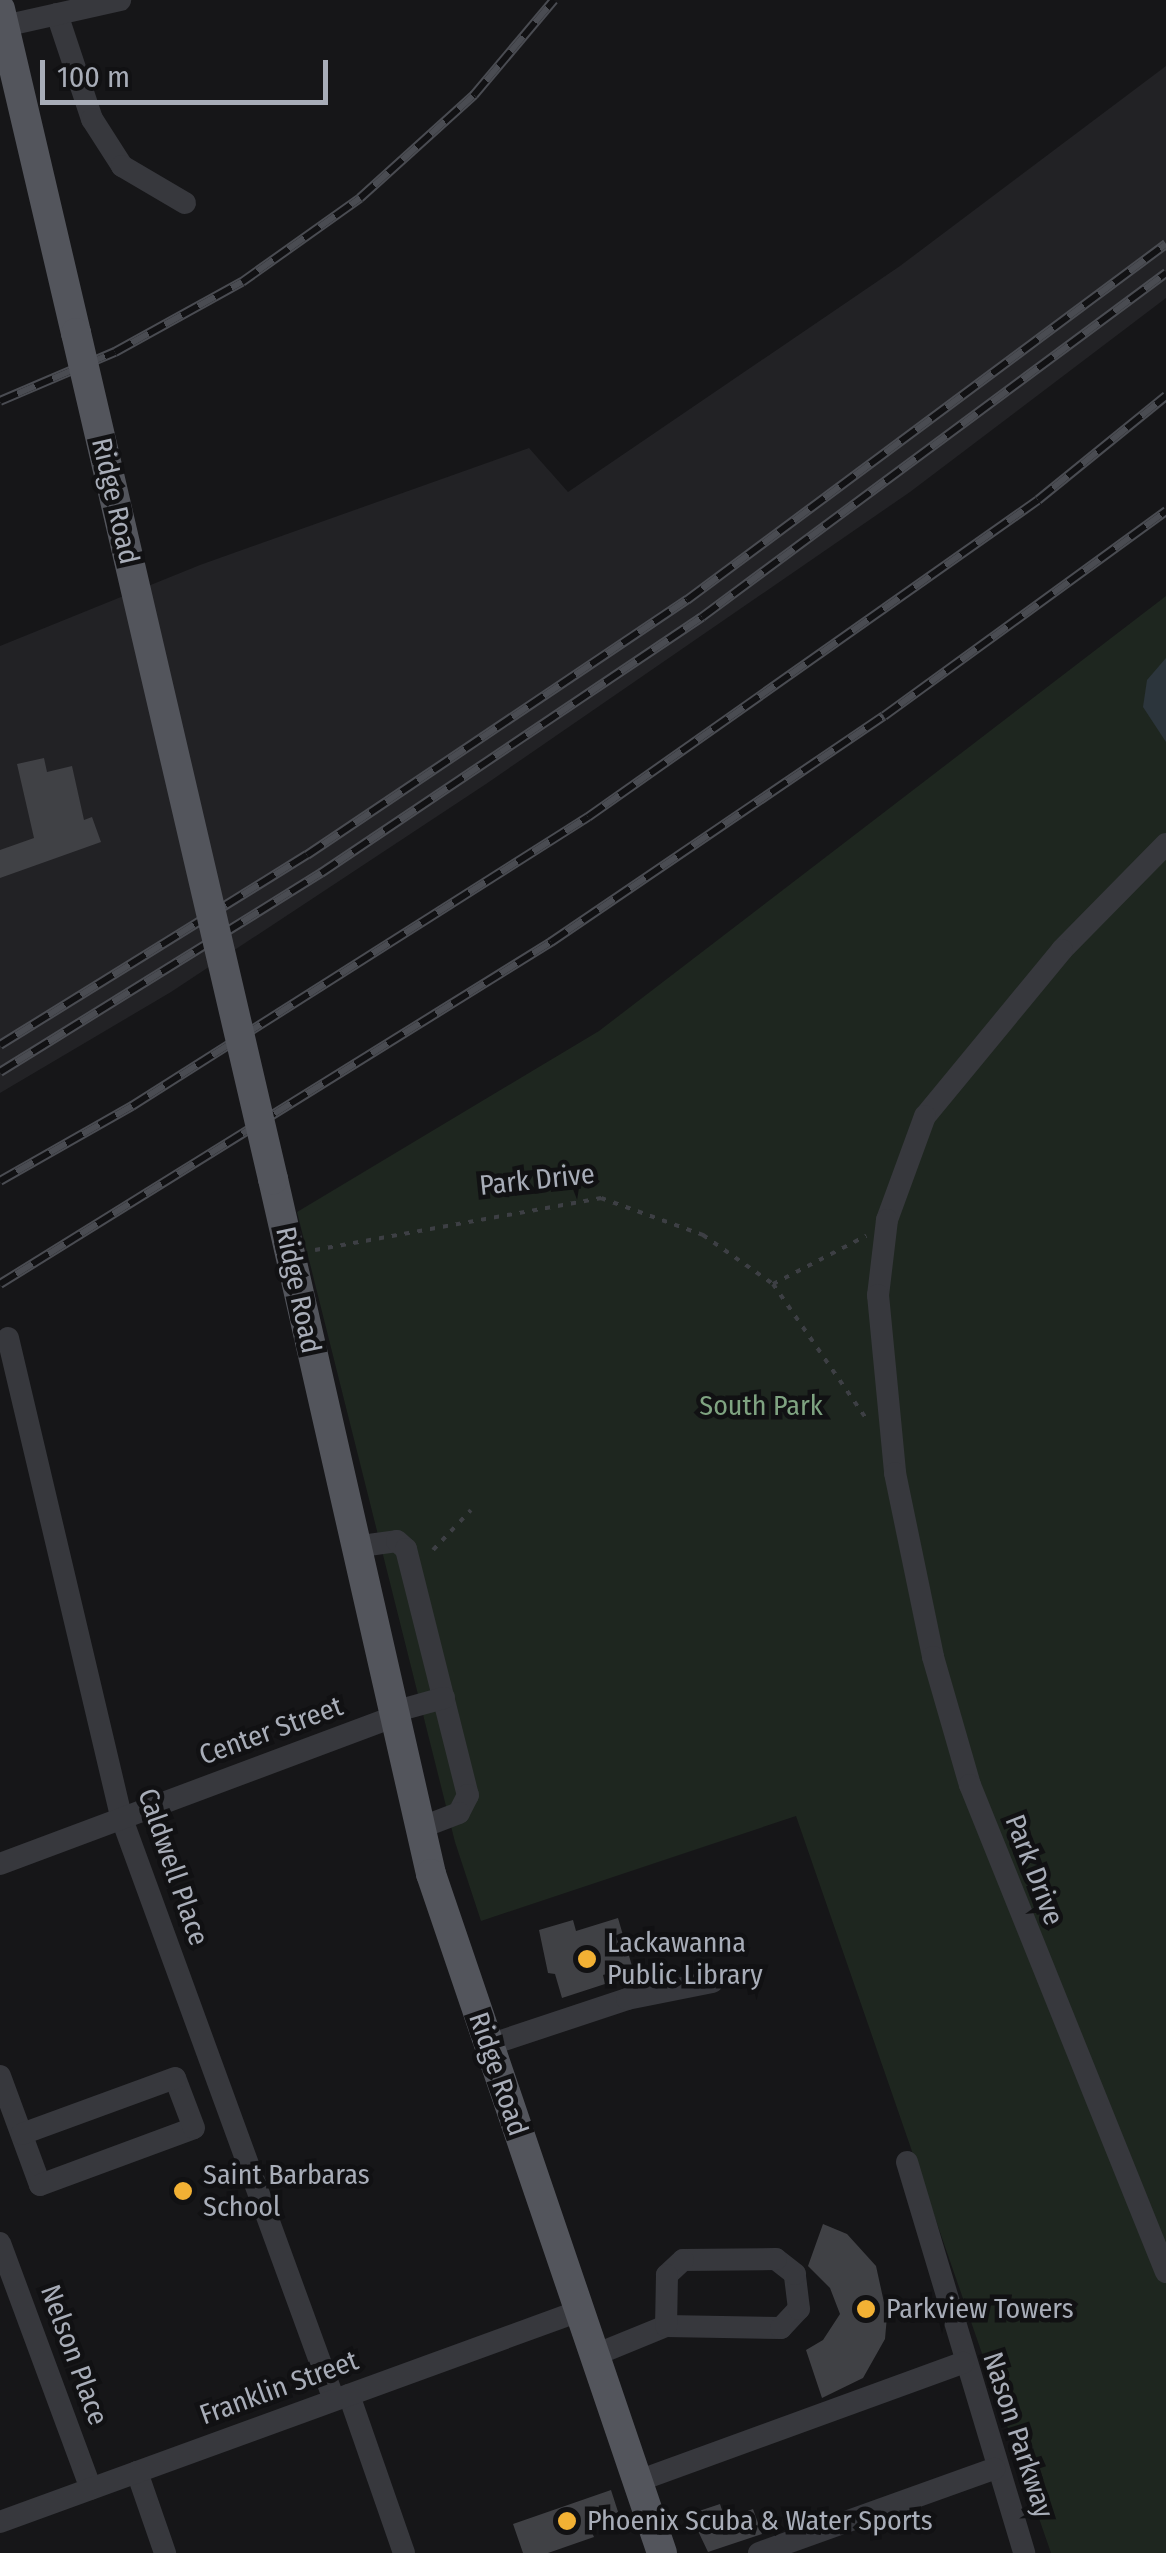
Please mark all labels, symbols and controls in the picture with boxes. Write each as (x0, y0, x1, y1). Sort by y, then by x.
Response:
scale bar (45, 40, 332, 102)
text: 100 m (57, 59, 130, 95)
street label: Ridge Road (84, 435, 146, 567)
street label: Park Drive (478, 1157, 596, 1203)
street label: Ridge Road (268, 1224, 328, 1356)
park label: South Park (699, 1389, 823, 1423)
street label: Center Street (195, 1690, 347, 1772)
street label: Caldwell Place (130, 1784, 216, 1950)
street label: Park Drive (998, 1810, 1070, 1930)
place label: Lackawanna Public Library (607, 1926, 763, 1992)
marker: Lackawanna Public Library (576, 1948, 598, 1970)
street label: Ridge Road (461, 2008, 535, 2140)
place label: Saint Barbaras School (203, 2158, 370, 2224)
marker: Saint Barbaras School (172, 2180, 194, 2202)
street label: Nelson Place (33, 2280, 115, 2430)
place label: Parkview Towers (886, 2292, 1074, 2326)
marker: Parkview Towers (855, 2298, 877, 2320)
street label: Franklin Street (195, 2344, 363, 2432)
street label: Nason Parkway (975, 2348, 1061, 2522)
place label: Phoenix Scuba & Water Sports (587, 2504, 933, 2538)
marker: Phoenix Scuba & Water Sports (556, 2510, 578, 2532)

